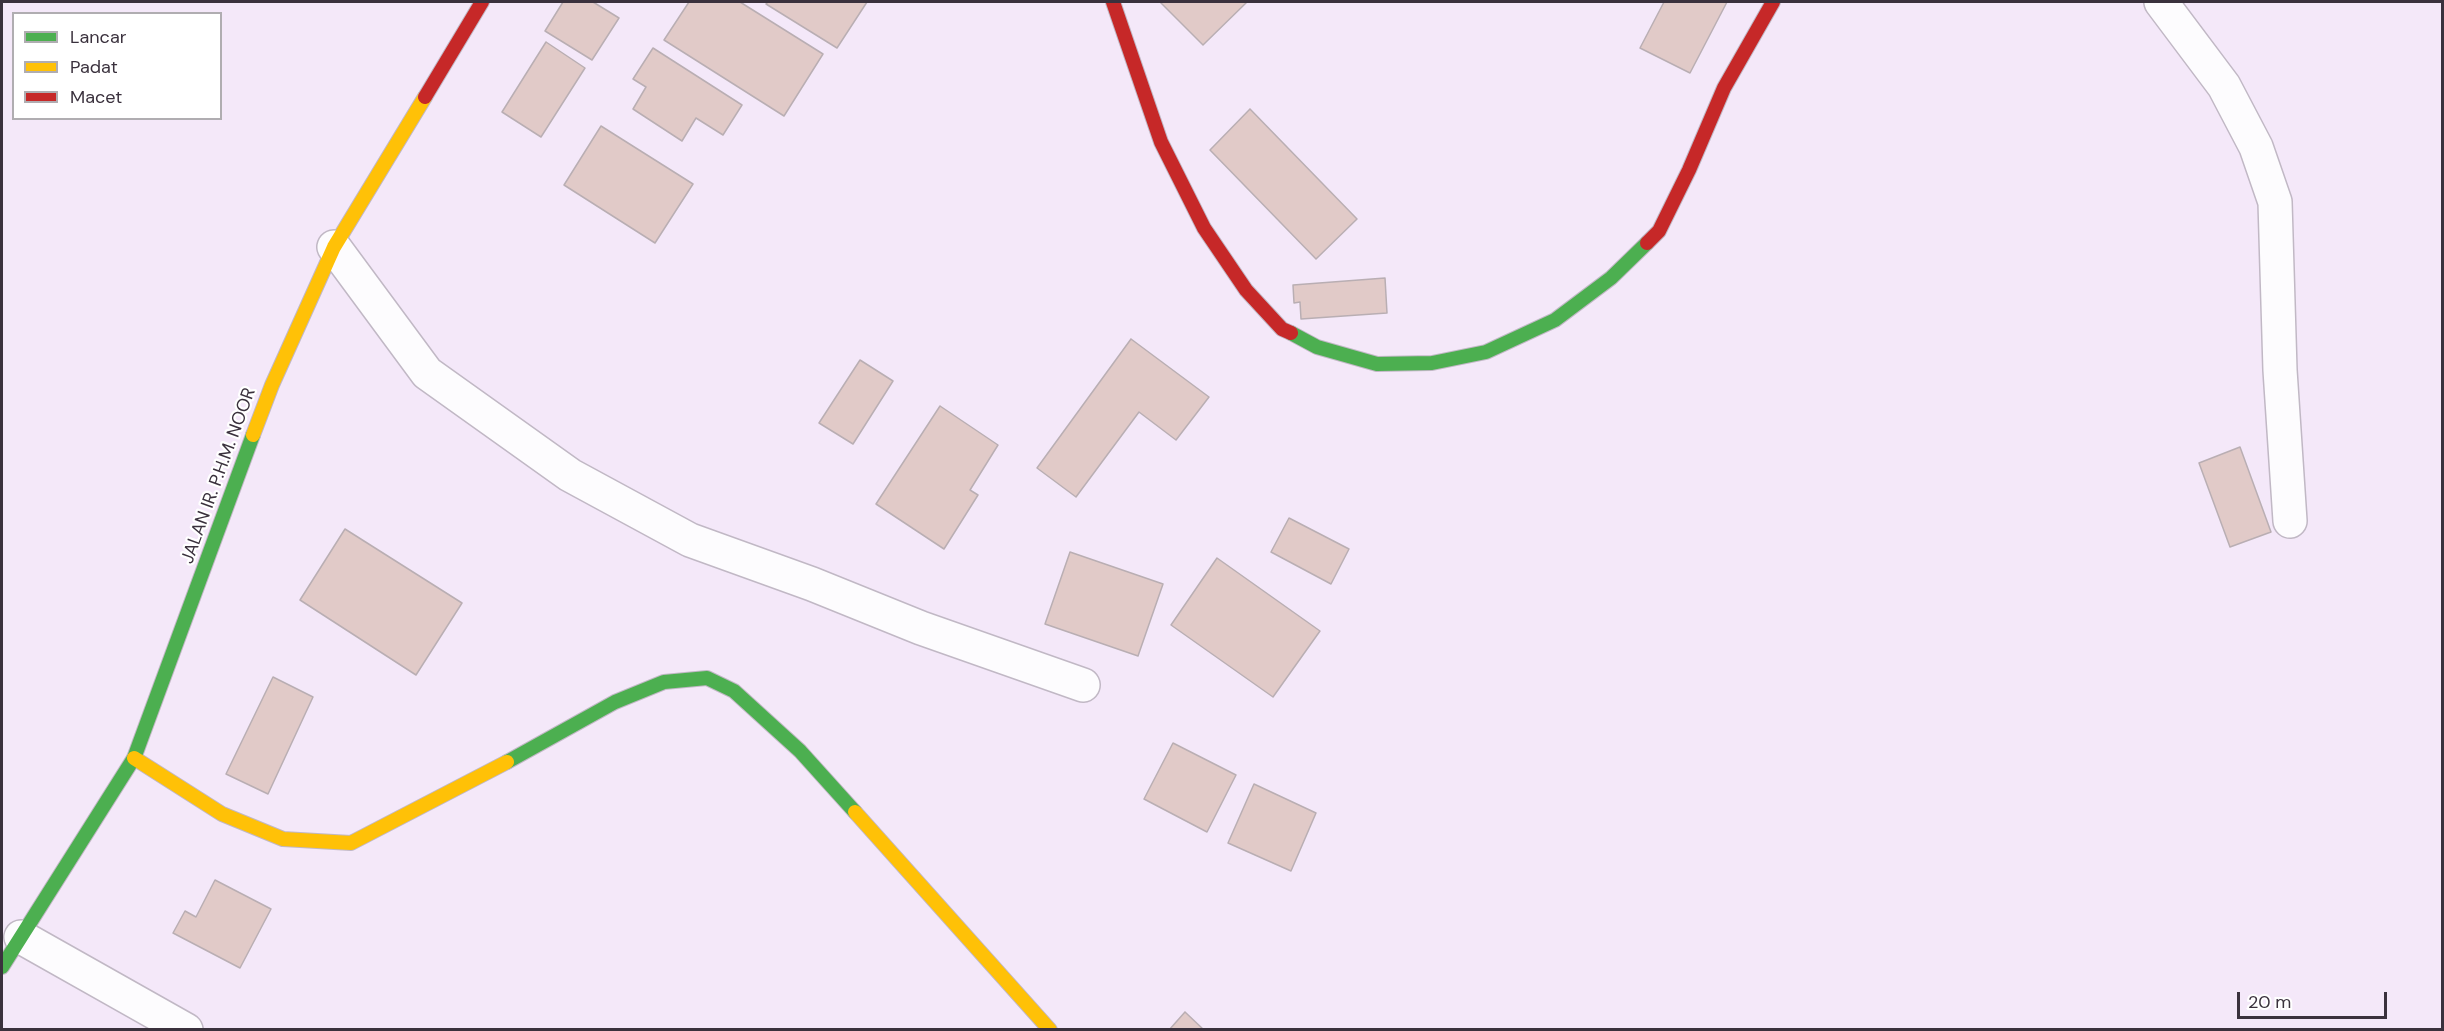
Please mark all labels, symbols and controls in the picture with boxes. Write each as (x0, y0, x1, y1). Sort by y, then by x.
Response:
legend (12, 12, 222, 120)
text: Lancar (70, 25, 126, 49)
text: Padat (70, 55, 118, 79)
text: Macet (70, 85, 122, 109)
street label: JALAN IR. P.H.M. NOOR (177, 385, 261, 567)
scale bar (2240, 980, 2390, 1018)
text: 20 m (2248, 990, 2291, 1014)

